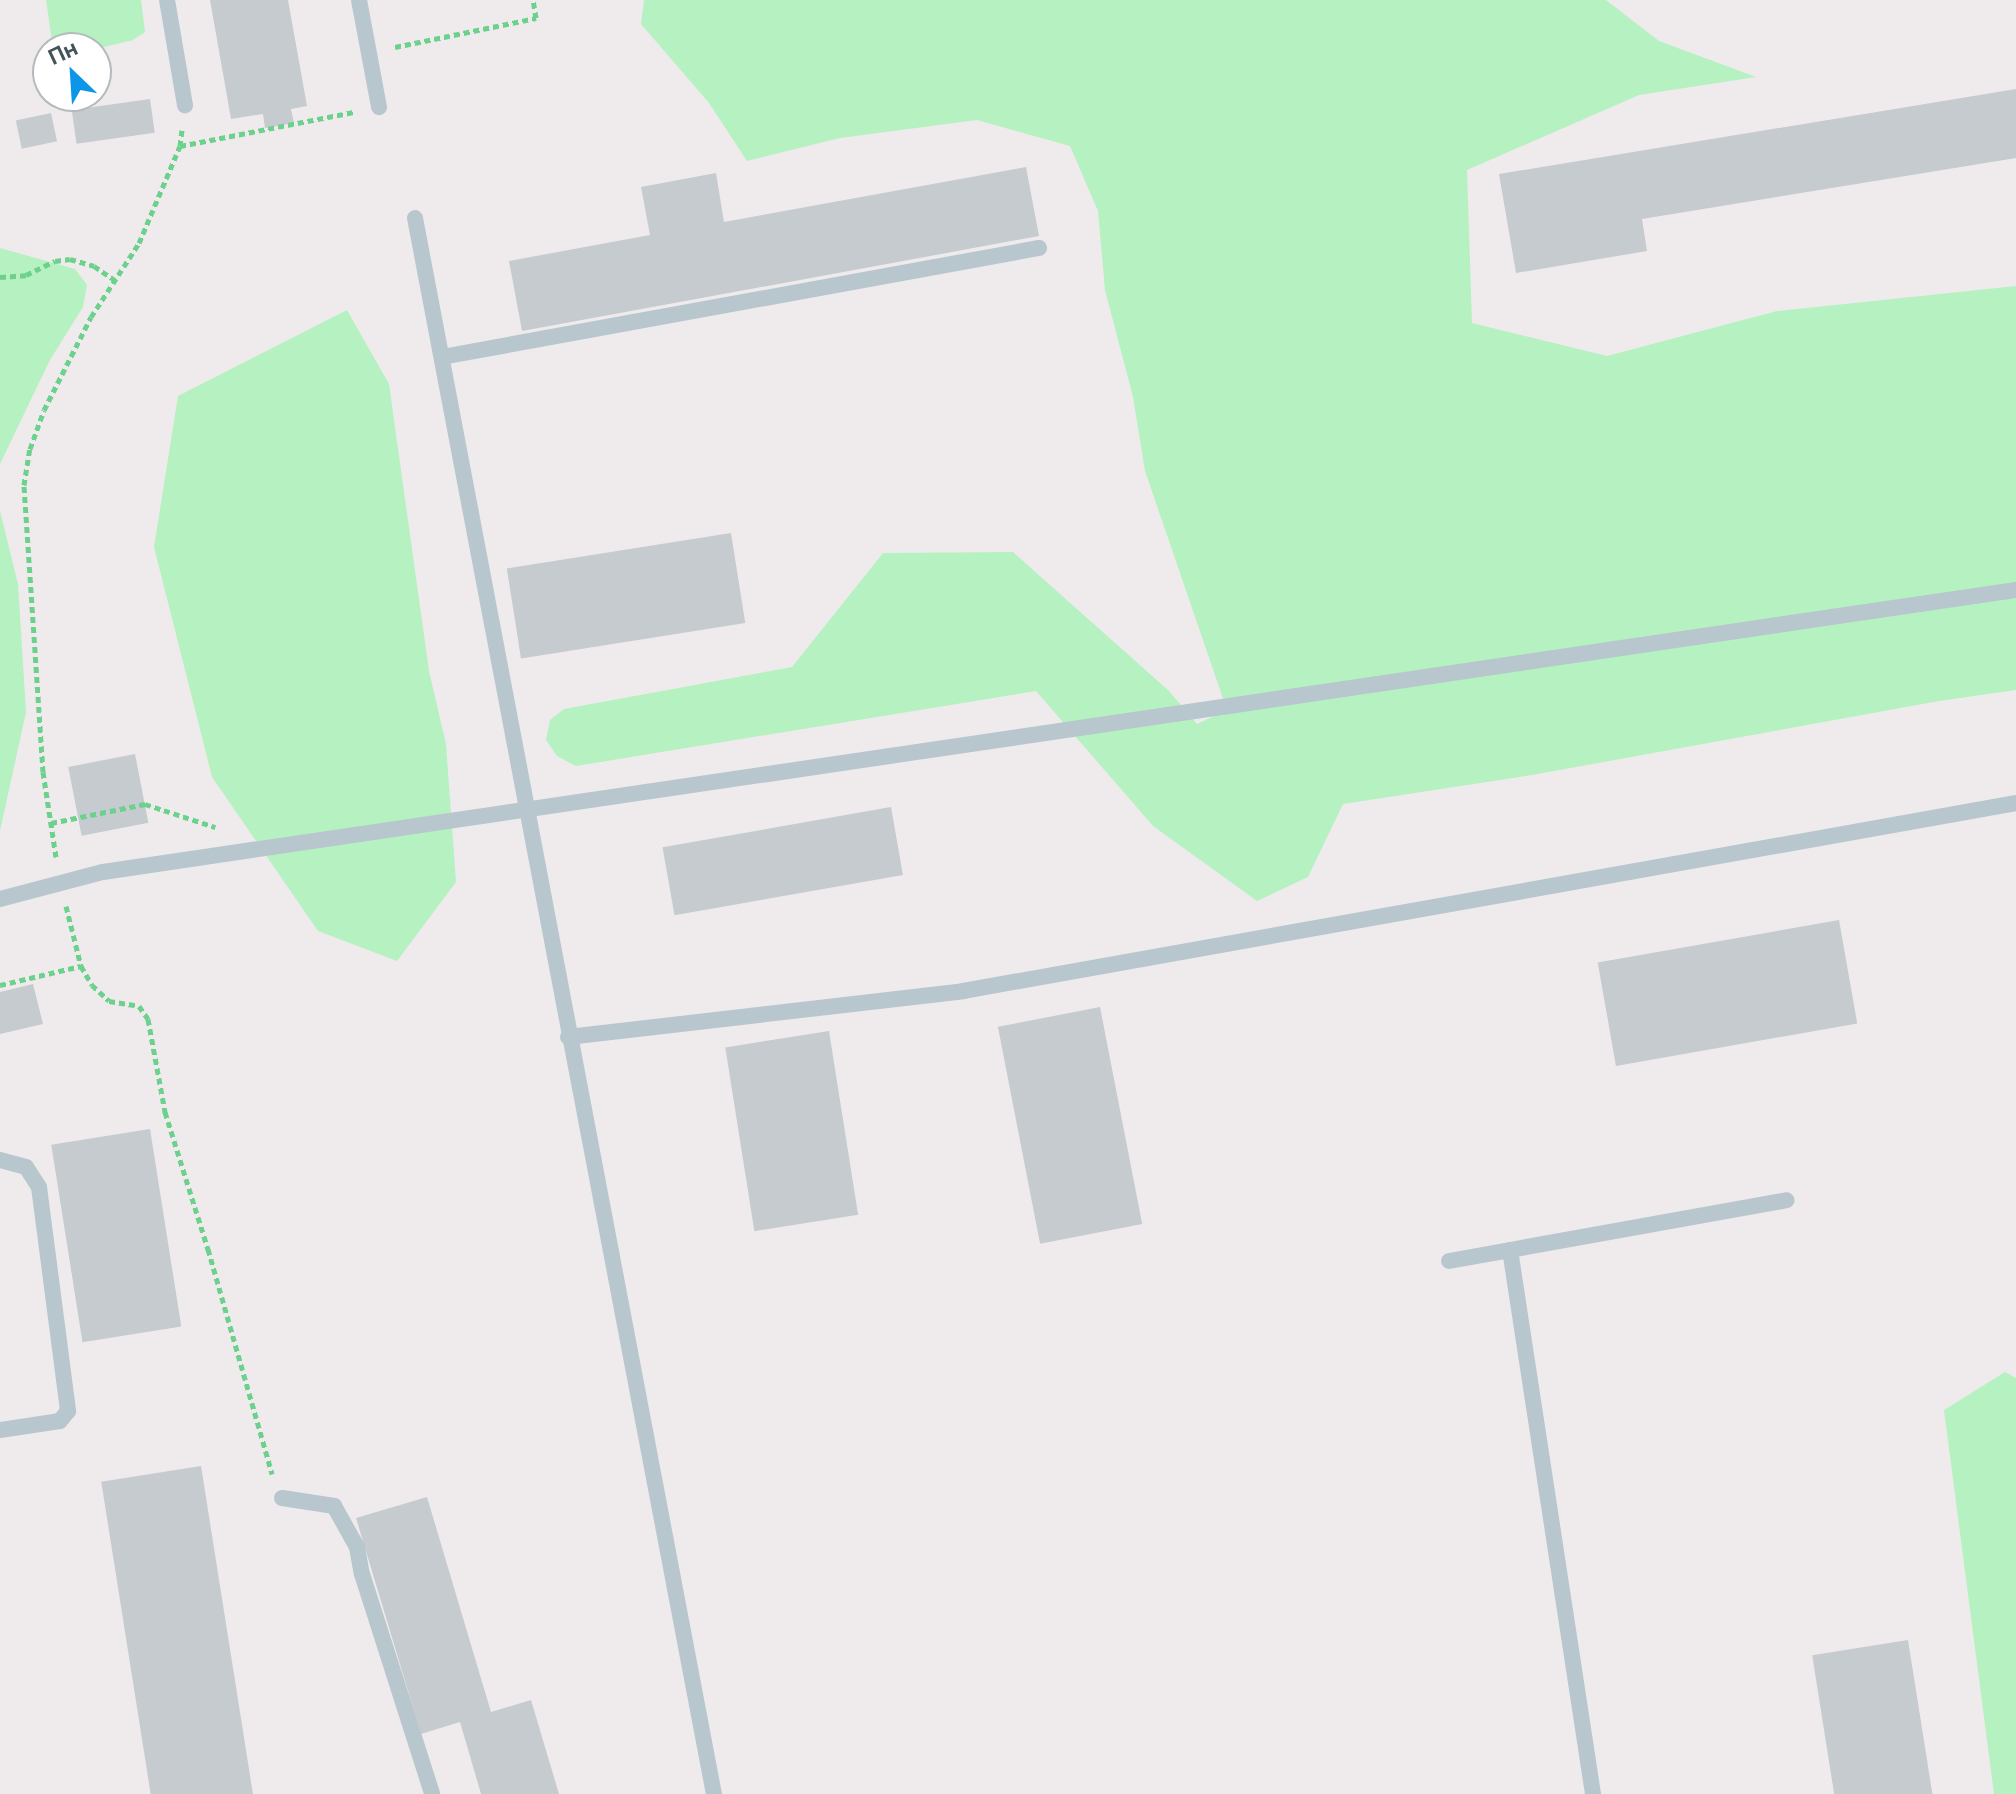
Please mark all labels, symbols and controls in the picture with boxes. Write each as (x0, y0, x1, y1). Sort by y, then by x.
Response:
north arrow (32, 32, 112, 112)
text: Пн (44, 34, 81, 70)

